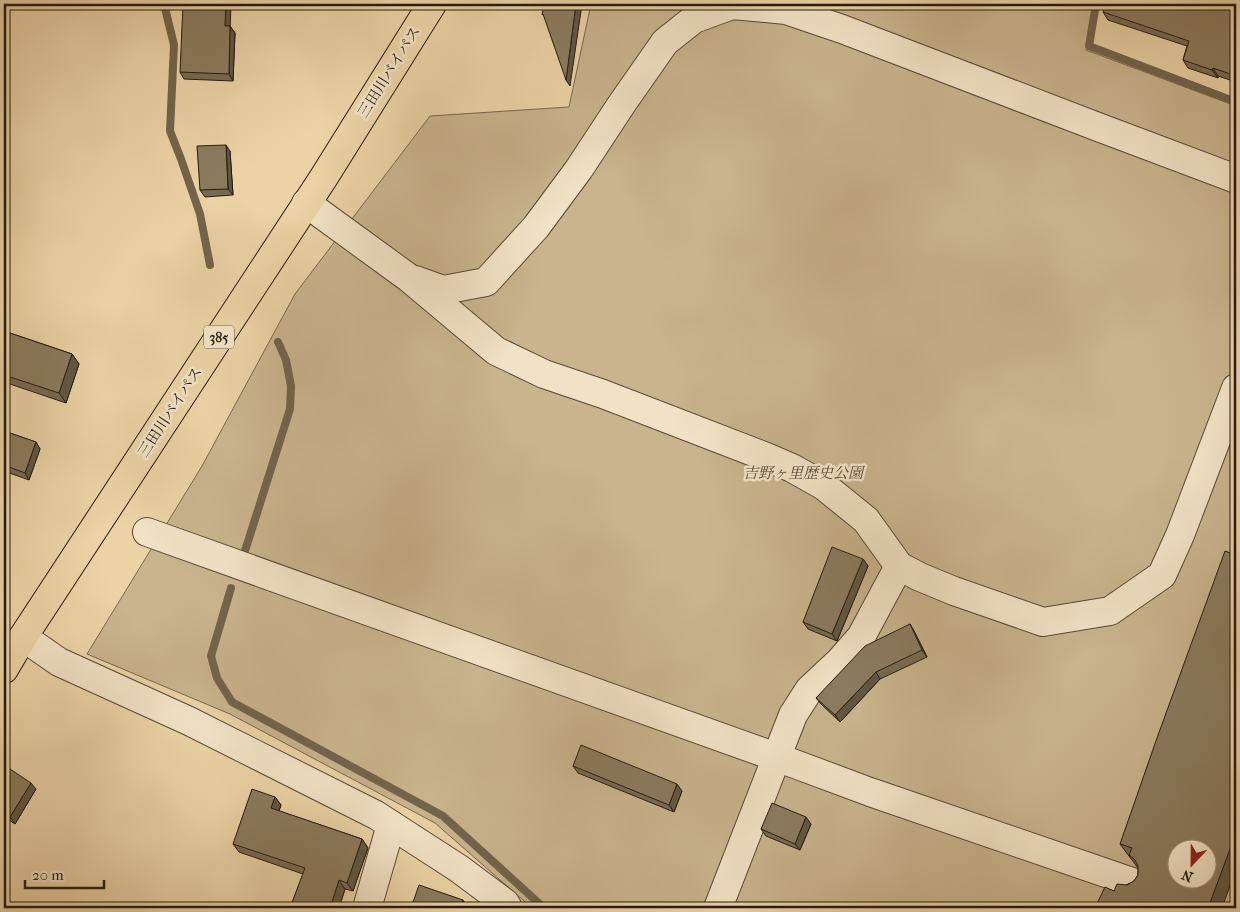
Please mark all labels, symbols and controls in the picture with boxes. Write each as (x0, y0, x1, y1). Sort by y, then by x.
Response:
street label: 三田川バイパス (354, 23, 424, 121)
road number: 385 (204, 326, 234, 348)
street label: 三田川バイパス (134, 363, 206, 461)
park label: 吉野ヶ里歴史公園 (743, 464, 866, 482)
north arrow (1168, 840, 1218, 890)
scale bar (25, 857, 104, 889)
text: 20 m (32, 866, 64, 884)
text: N (1179, 866, 1195, 885)

